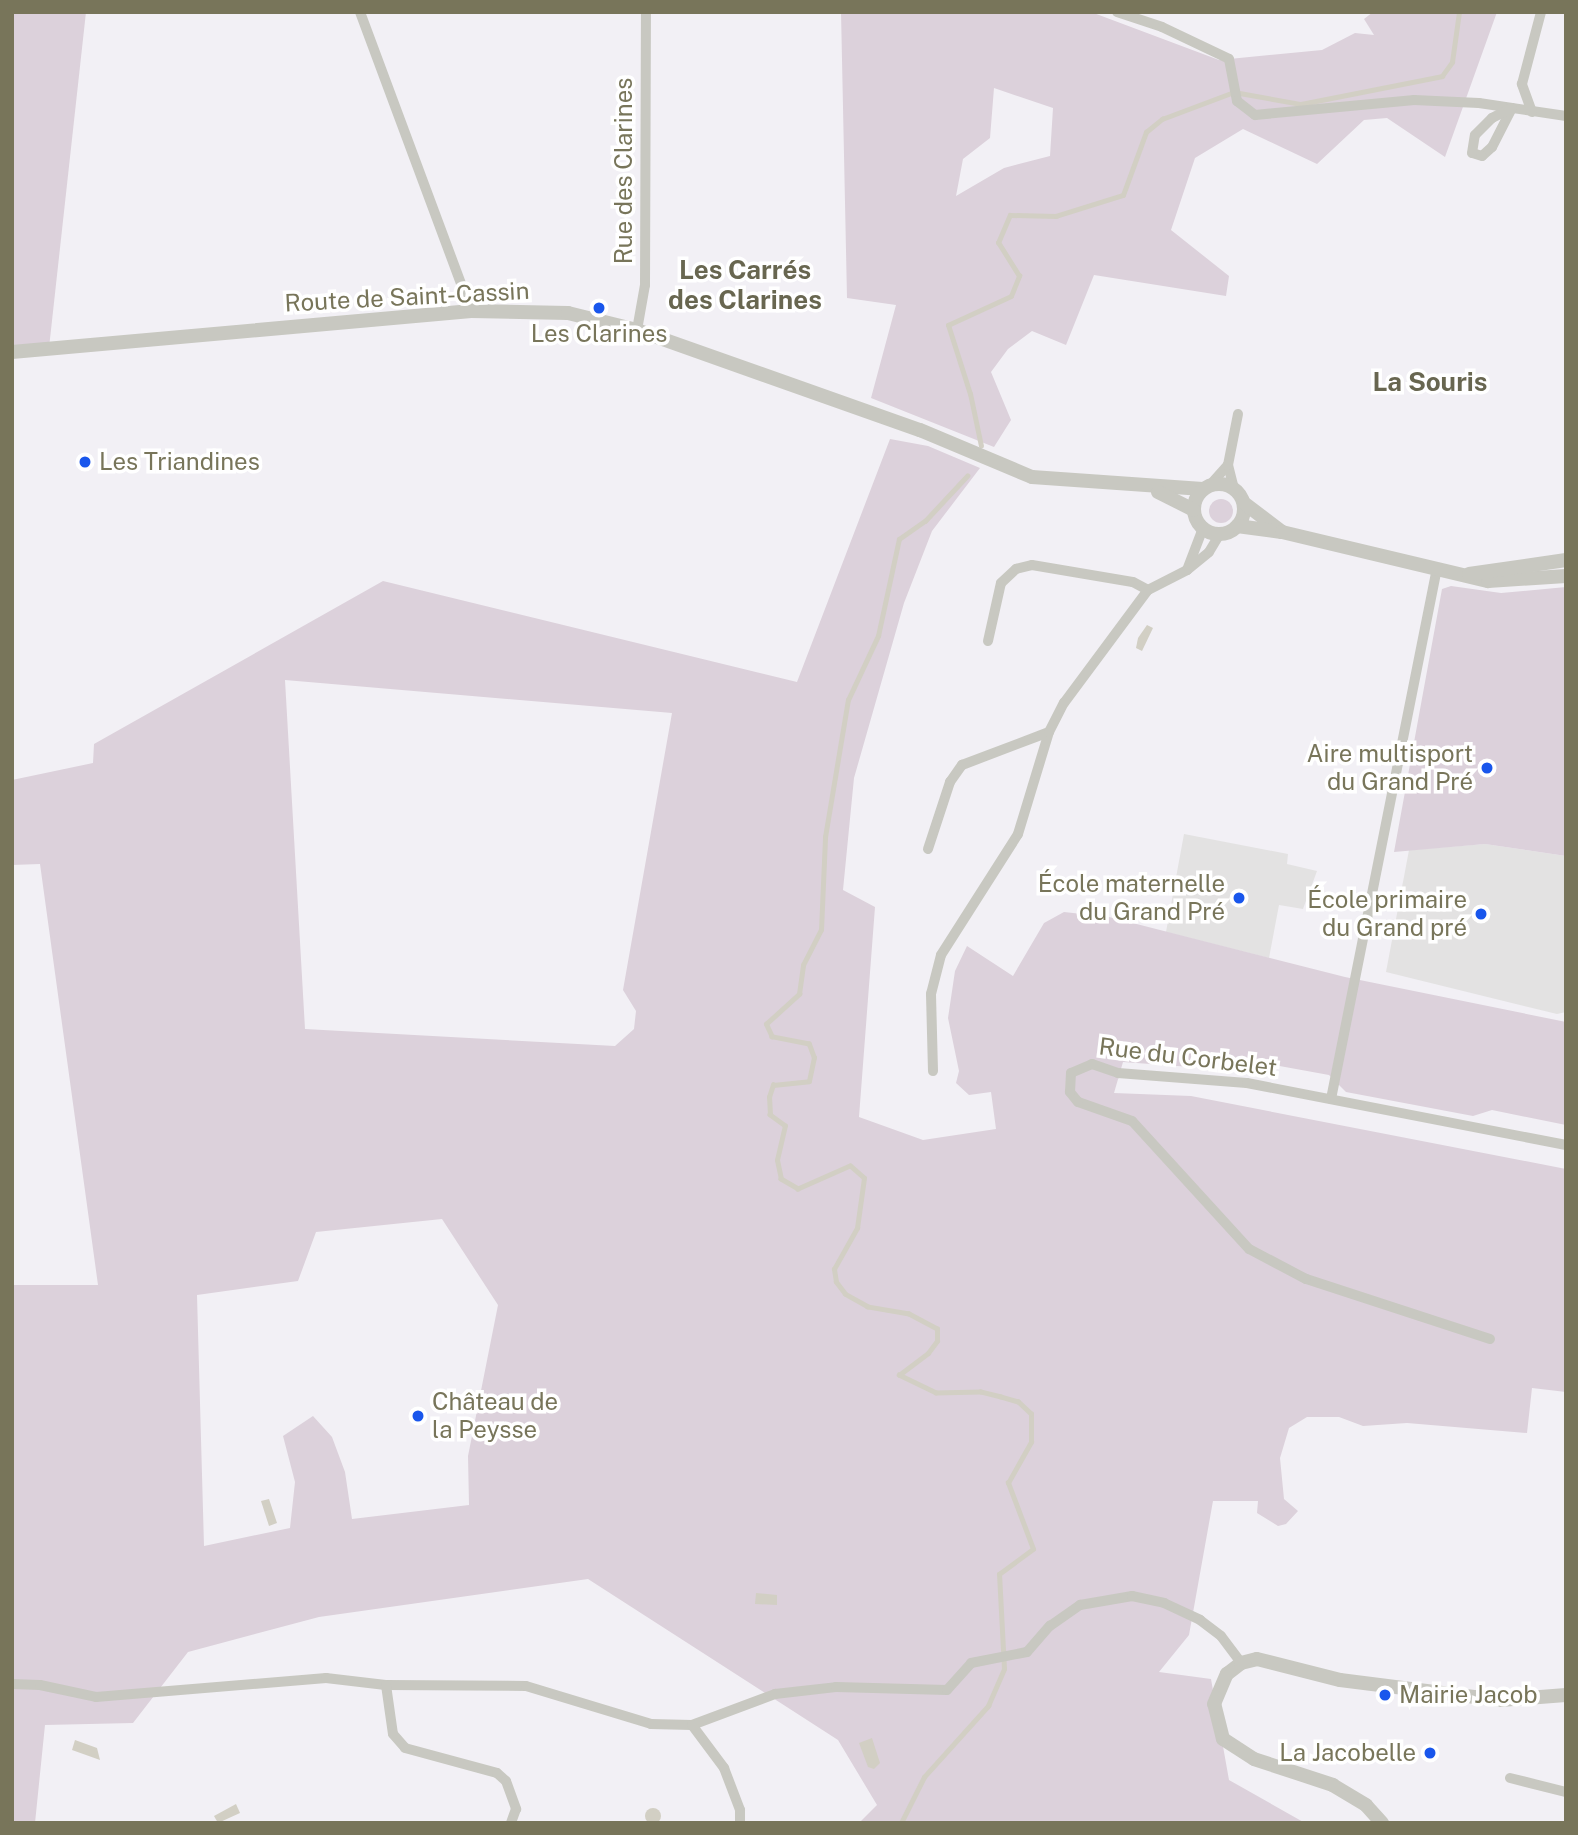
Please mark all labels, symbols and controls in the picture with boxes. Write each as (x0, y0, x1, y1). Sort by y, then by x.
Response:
street label: Rue des Clarines (610, 77, 638, 265)
district label: Les Carrés des Clarines (668, 254, 822, 316)
street label: Route de Saint-Cassin (284, 276, 530, 318)
marker: Les Clarines (591, 300, 607, 316)
place label: Les Clarines (531, 320, 667, 348)
district label: La Souris (1372, 366, 1488, 398)
place label: Les Triandines (99, 448, 260, 476)
marker: Les Triandines (77, 454, 93, 470)
place label: Aire multisport du Grand Pré (1306, 740, 1473, 796)
marker: Aire multisport du Grand Pré (1479, 760, 1495, 776)
place label: École maternelle du Grand Pré (1038, 870, 1225, 926)
place label: École primaire du Grand pré (1307, 886, 1467, 942)
marker: École maternelle du Grand Pré (1231, 890, 1247, 906)
marker: École primaire du Grand pré (1473, 906, 1489, 922)
street label: Rue du Corbelet (1097, 1032, 1279, 1082)
place label: Château de la Peysse (432, 1388, 558, 1444)
marker: Château de la Peysse (410, 1408, 426, 1424)
place label: Mairie Jacob (1399, 1681, 1538, 1709)
marker: Mairie Jacob (1377, 1687, 1393, 1703)
place label: La Jacobelle (1279, 1739, 1416, 1767)
marker: La Jacobelle (1422, 1745, 1438, 1761)

